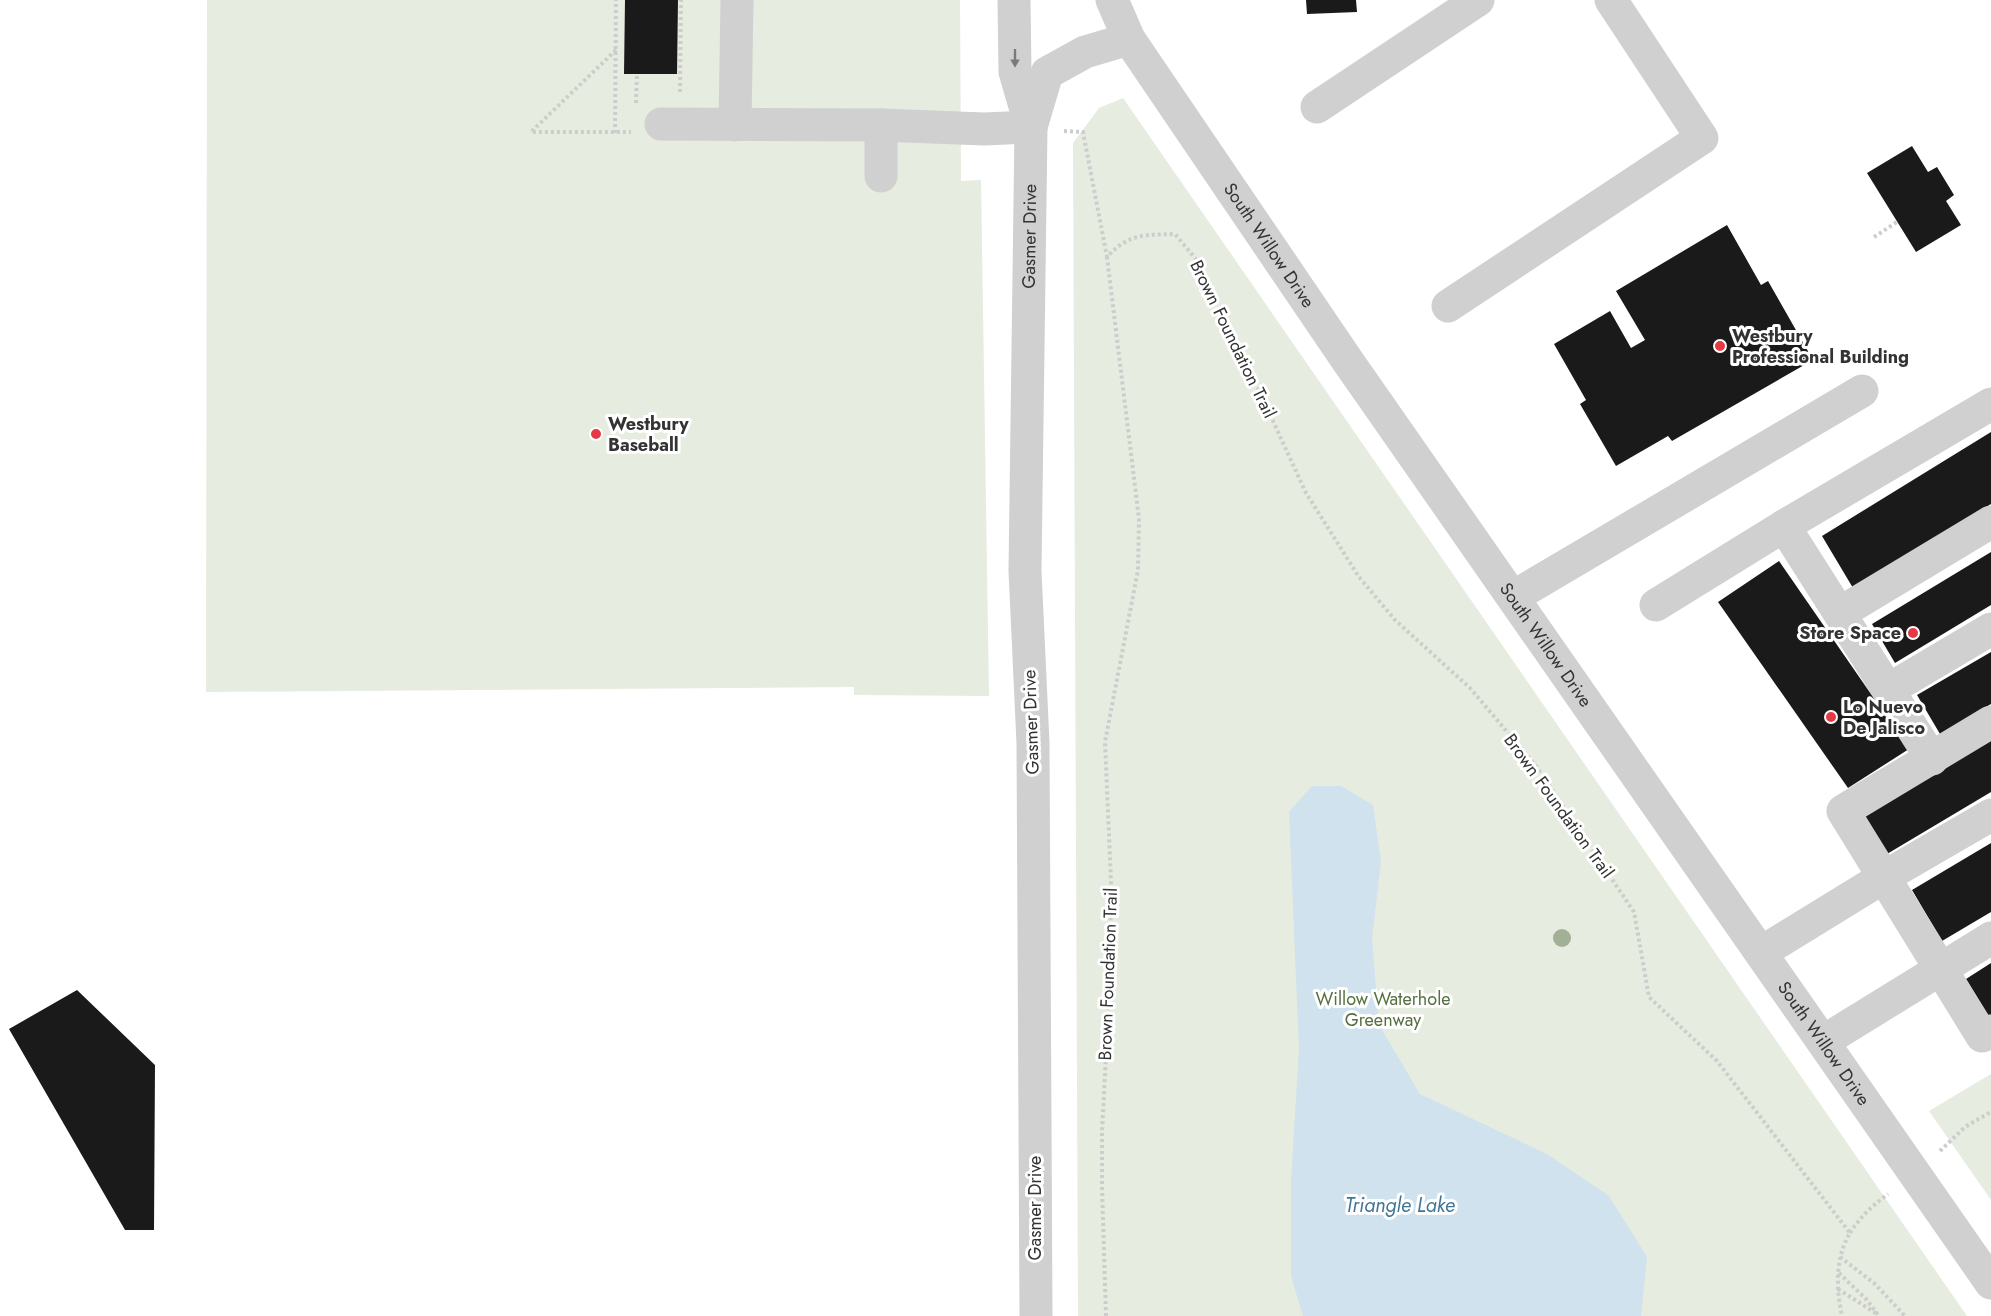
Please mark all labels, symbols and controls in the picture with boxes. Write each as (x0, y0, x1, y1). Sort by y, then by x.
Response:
one-way arrow (1010, 49, 1020, 68)
street label: South Willow Drive (1217, 177, 1321, 313)
street label: Gasmer Drive (1016, 184, 1043, 289)
street label: Brown Foundation Trail (1183, 256, 1283, 422)
place label: Westbury Professional Building (1732, 323, 1909, 370)
marker: Westbury Professional Building (1713, 339, 1727, 353)
place label: Westbury Baseball (608, 411, 689, 458)
marker: Westbury Baseball (589, 427, 603, 441)
street label: South Willow Drive (1493, 577, 1598, 712)
place label: Store Space (1799, 620, 1901, 646)
marker: Store Space (1906, 626, 1920, 640)
street label: Gasmer Drive (1016, 669, 1046, 775)
place label: Lo Nuevo De Jalisco (1843, 694, 1925, 741)
marker: Lo Nuevo De Jalisco (1824, 710, 1838, 724)
street label: Brown Foundation Trail (1498, 728, 1620, 884)
street label: Brown Foundation Trail (1092, 887, 1124, 1061)
street label: South Willow Drive (1771, 976, 1876, 1111)
park label: Willow Waterhole Greenway (1315, 986, 1451, 1033)
street label: Gasmer Drive (1022, 1156, 1048, 1260)
water label: Triangle Lake (1345, 1191, 1455, 1220)

